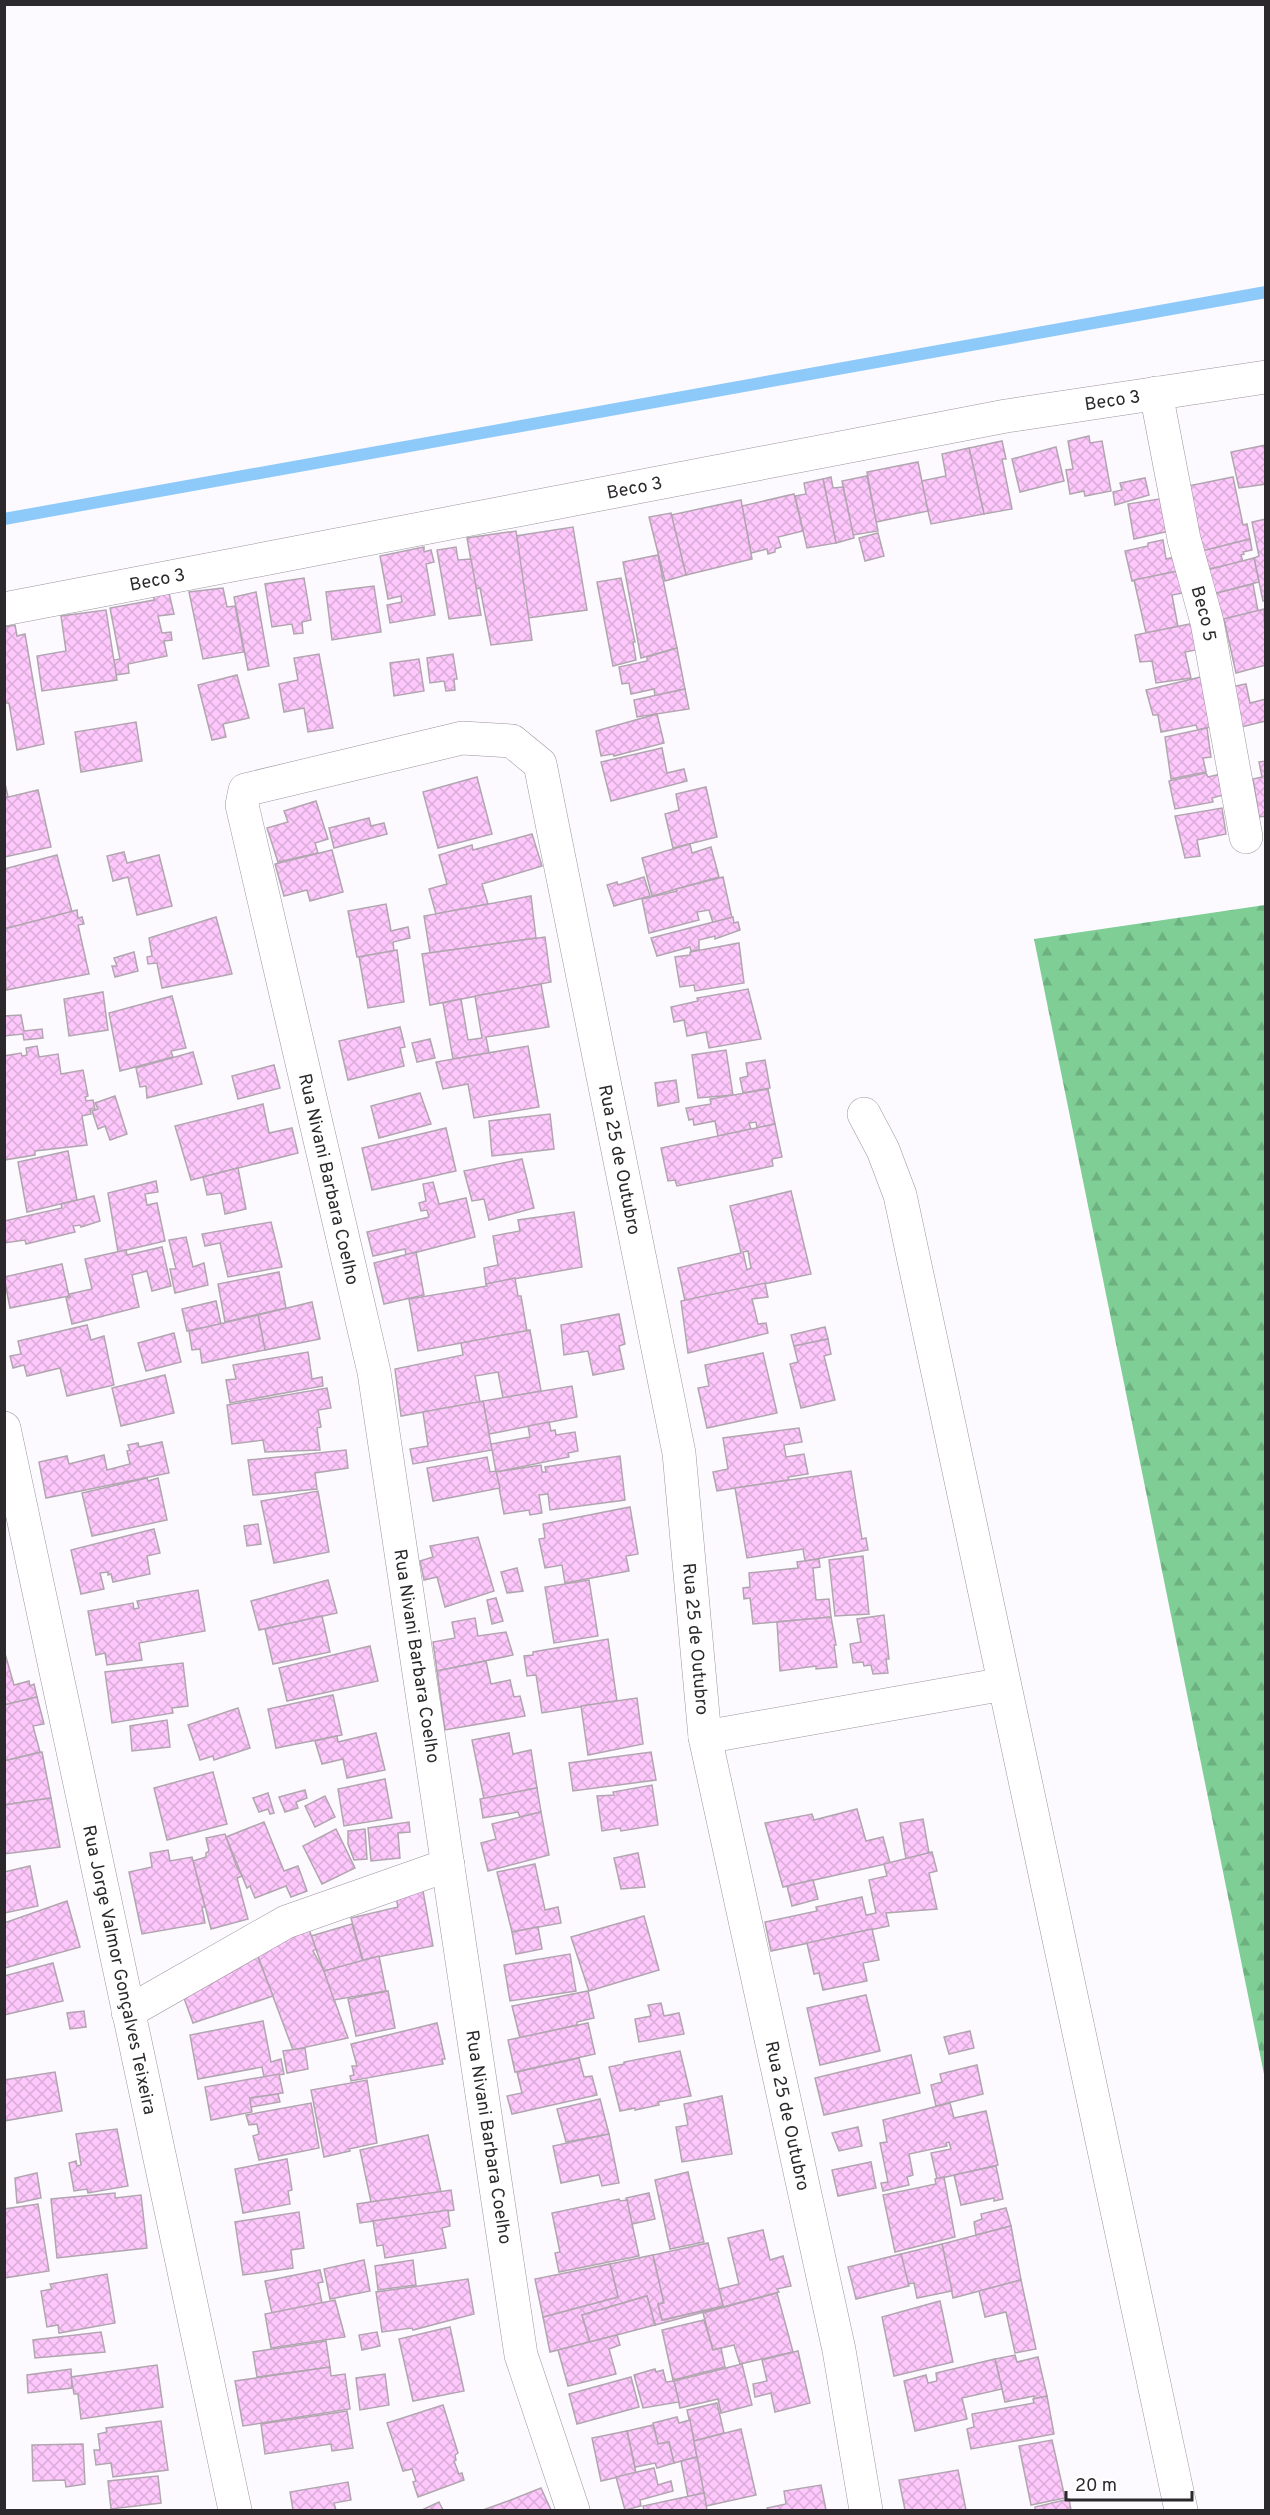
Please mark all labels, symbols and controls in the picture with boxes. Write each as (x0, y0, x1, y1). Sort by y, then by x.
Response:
street label: Beco 3 (1083, 386, 1142, 417)
street label: Beco 3 (605, 472, 665, 506)
street label: Beco 3 (128, 564, 187, 598)
street label: Beco 5 (1185, 584, 1220, 644)
street label: Rua Nivani Barbara Coelho (292, 1071, 363, 1287)
street label: Rua 25 de Outubro (592, 1083, 645, 1237)
street label: Rua Nivani Barbara Coelho (387, 1548, 444, 1765)
street label: Rua 25 de Outubro (676, 1562, 713, 1716)
street label: Rua Jorge Valmor Gonçalves Teixeira (76, 1823, 160, 2117)
street label: Rua Nivani Barbara Coelho (459, 2029, 516, 2246)
street label: Rua 25 de Outubro (759, 2039, 814, 2193)
scale bar (1066, 2464, 1192, 2502)
text: 20 m (1075, 2475, 1117, 2498)

